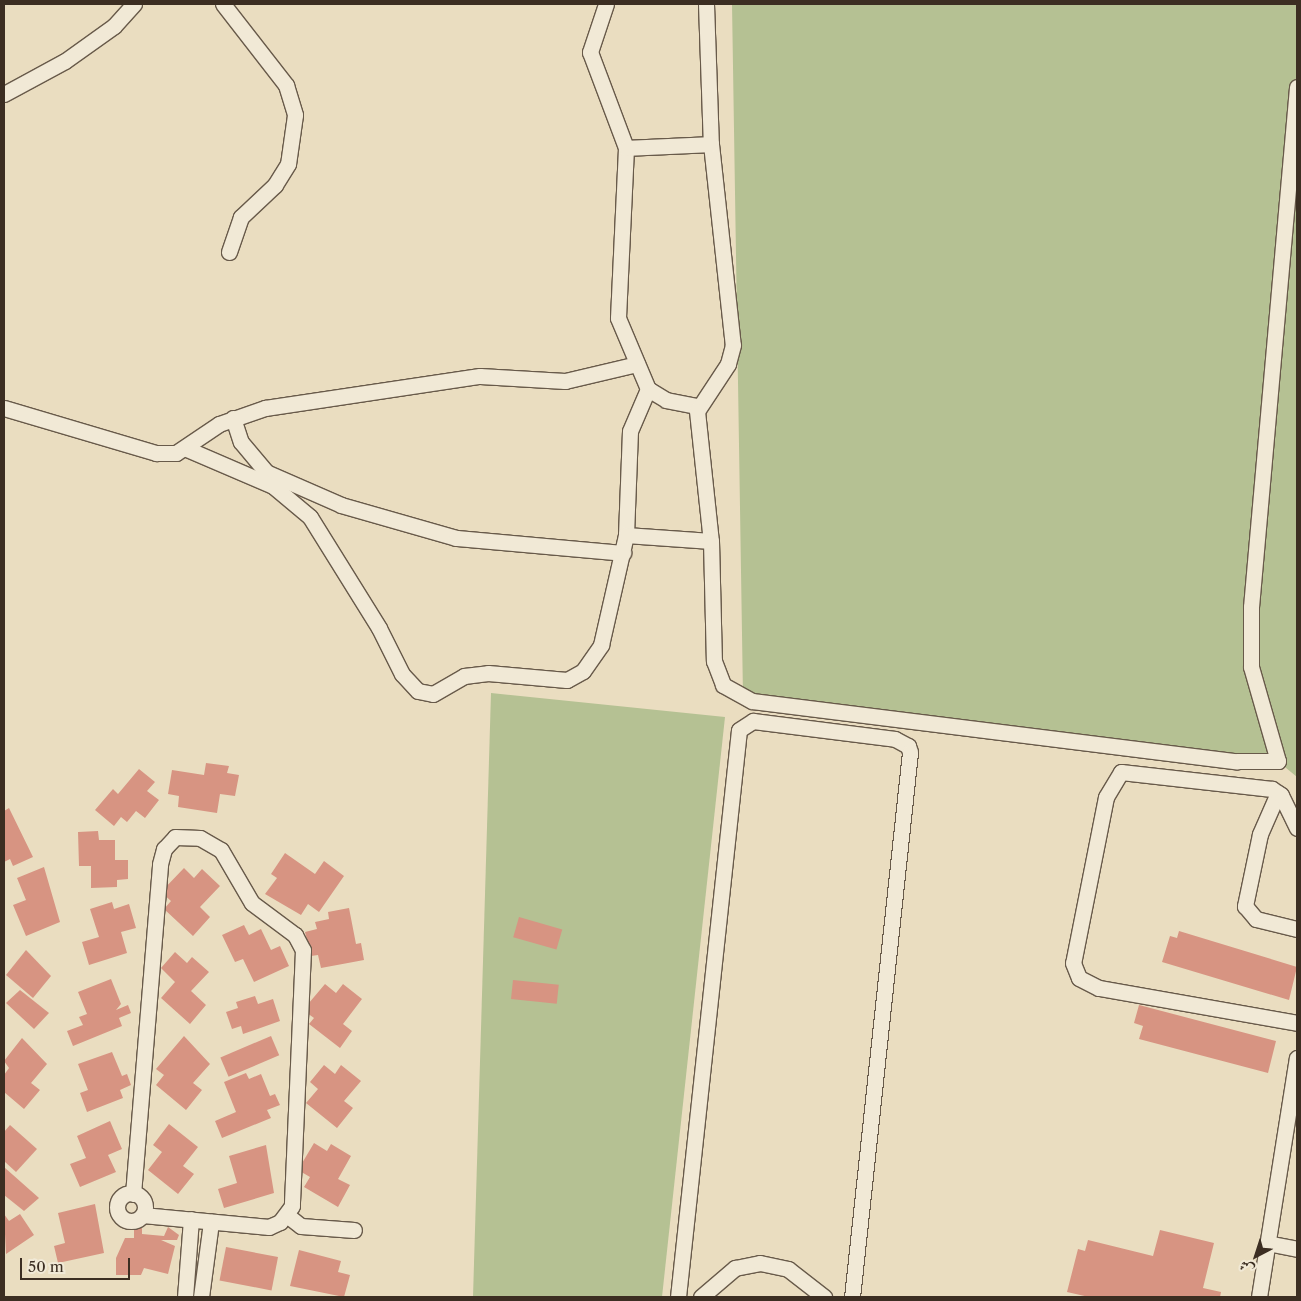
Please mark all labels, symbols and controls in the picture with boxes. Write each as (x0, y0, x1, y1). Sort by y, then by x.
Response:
north arrow (1231, 1231, 1281, 1281)
scale bar (22, 1248, 132, 1280)
text: ش (1235, 1256, 1257, 1279)
text: 50 m (28, 1257, 64, 1276)

